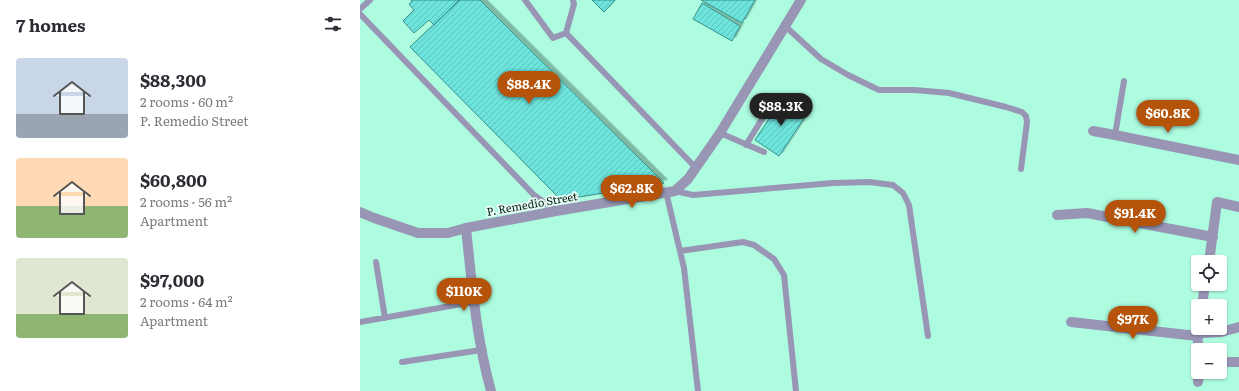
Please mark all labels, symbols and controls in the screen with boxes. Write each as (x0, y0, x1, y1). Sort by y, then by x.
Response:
text: 7 homes (16, 12, 86, 37)
icon: filters (322, 13, 344, 35)
text: $88,300 (140, 67, 206, 92)
pin: $88.4K (496, 71, 562, 105)
icon: home (48, 74, 96, 122)
text: $88.4K (507, 74, 551, 93)
text: 2 rooms · 60 m² (140, 92, 233, 111)
pin: $88.3K (748, 93, 814, 127)
text: $88.3K (759, 96, 803, 115)
pin: $60.8K (1135, 100, 1201, 134)
text: $60.8K (1145, 103, 1191, 122)
text: P. Remedio Street (140, 111, 248, 130)
text: $60,800 (140, 167, 207, 192)
icon: home (48, 174, 96, 222)
pin: $62.8K (599, 175, 665, 209)
text: $62.8K (610, 178, 654, 197)
street label: P. Remedio Street (485, 187, 579, 219)
text: 2 rooms · 56 m² (140, 192, 232, 211)
pin: $91.4K (1102, 200, 1168, 234)
text: $91.4K (1114, 203, 1156, 222)
text: Apartment (140, 211, 208, 230)
map controls (1191, 255, 1227, 379)
button: locate (1191, 255, 1227, 291)
text: $97,000 (140, 267, 204, 292)
icon: home (48, 274, 96, 322)
pin: $110K (436, 278, 492, 312)
text: $110K (446, 281, 482, 300)
text: 2 rooms · 64 m² (140, 292, 233, 311)
button: + (1191, 299, 1227, 335)
pin: $97K (1109, 306, 1157, 340)
text: $97K (1117, 309, 1149, 328)
text: Apartment (140, 311, 208, 330)
button: − (1191, 343, 1227, 379)

